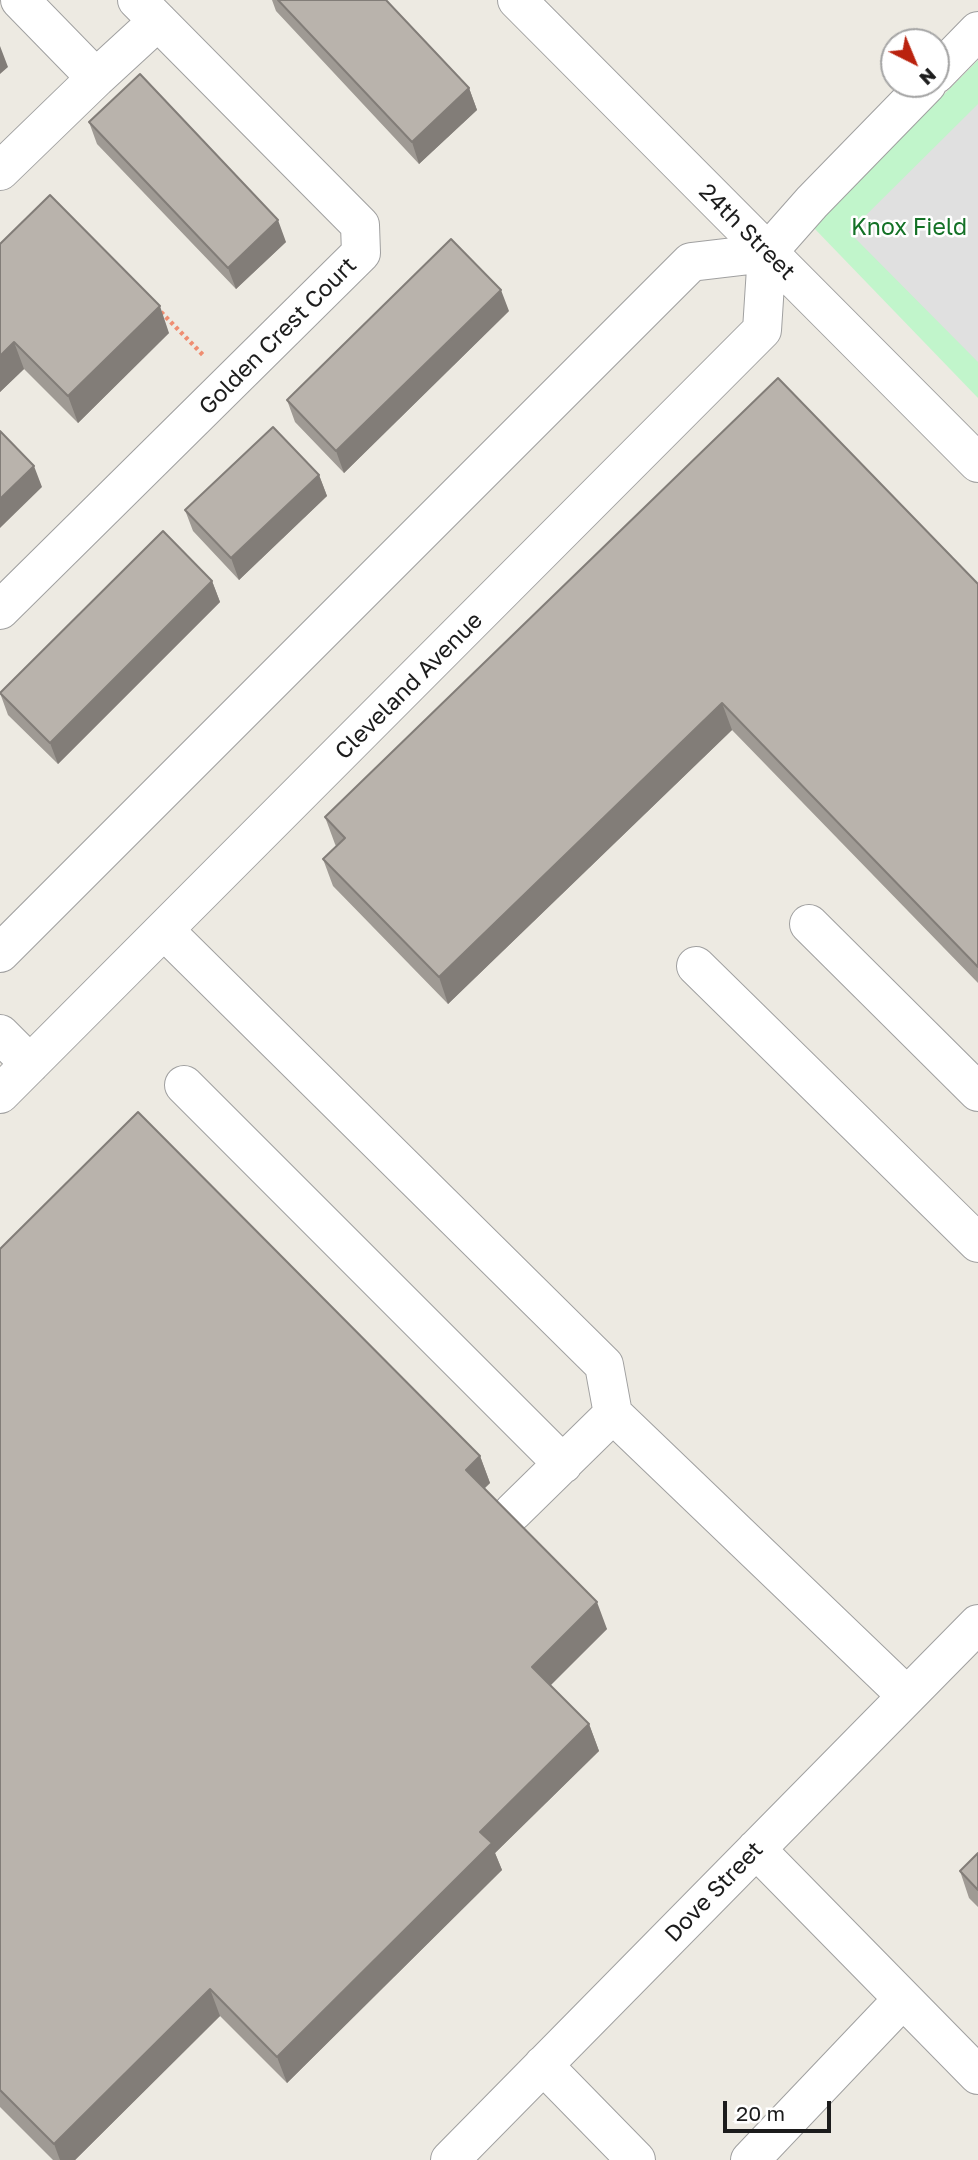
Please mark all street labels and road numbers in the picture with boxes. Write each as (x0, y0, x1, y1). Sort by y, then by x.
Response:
street label: 24th Street (693, 178, 801, 286)
street label: Golden Crest Court (194, 252, 362, 420)
street label: Cleveland Avenue (330, 607, 488, 765)
street label: Dove Street (659, 1836, 769, 1948)

